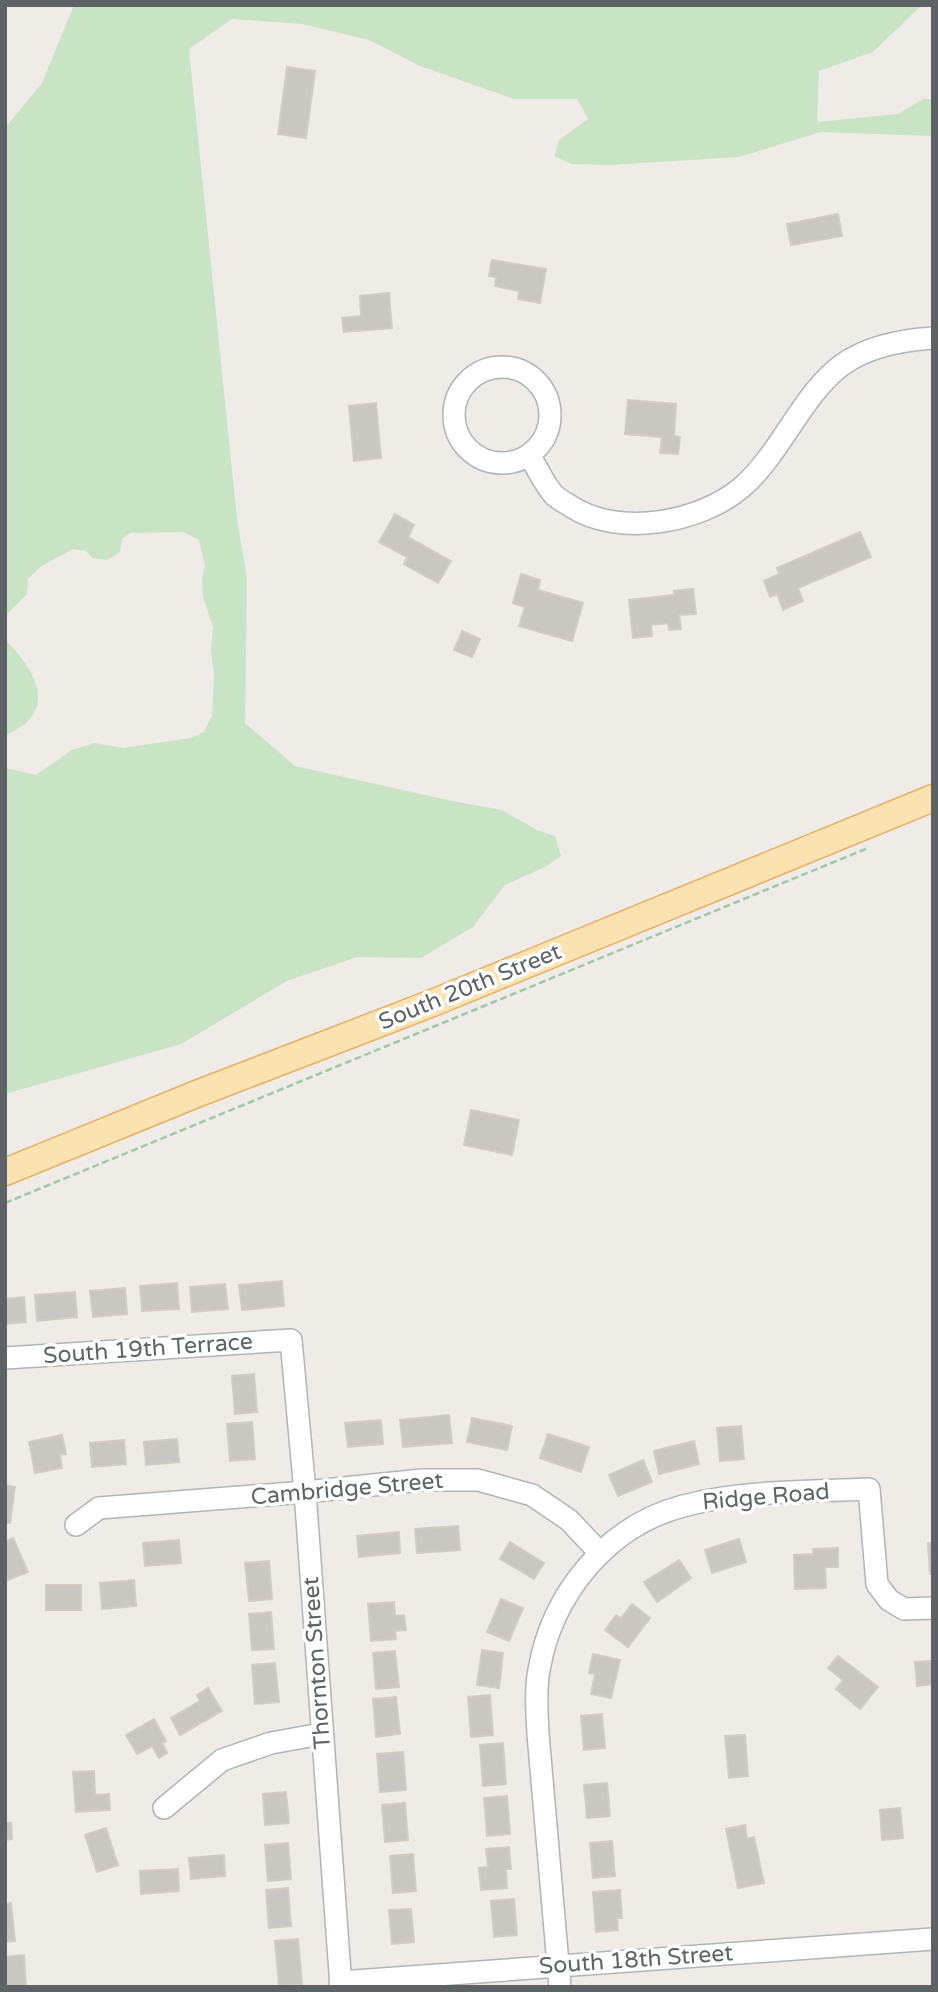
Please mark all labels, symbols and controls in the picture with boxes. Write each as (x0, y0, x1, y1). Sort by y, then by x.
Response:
street label: South 20th Street (375, 938, 566, 1036)
street label: South 19th Terrace (42, 1328, 254, 1370)
street label: Cambridge Street (250, 1467, 444, 1511)
street label: Ridge Road (701, 1477, 831, 1517)
street label: Thornton Street (297, 1576, 337, 1750)
street label: South 18th Street (538, 1939, 734, 1981)

